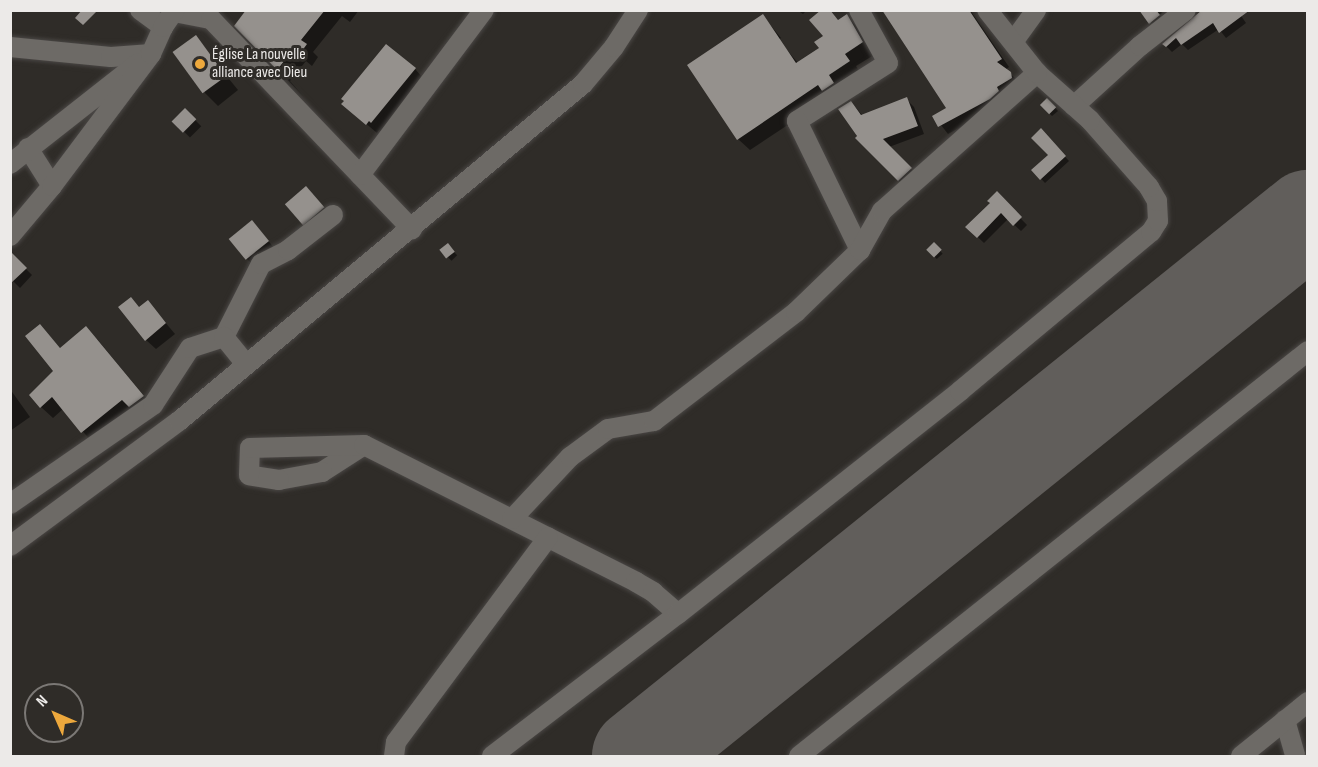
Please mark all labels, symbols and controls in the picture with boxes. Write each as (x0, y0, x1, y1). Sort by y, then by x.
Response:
place label: Église La nouvelle alliance avec Dieu (212, 45, 307, 83)
marker: Église La nouvelle alliance avec Dieu (193, 57, 207, 71)
north arrow (24, 683, 84, 743)
text: N (33, 692, 52, 711)

